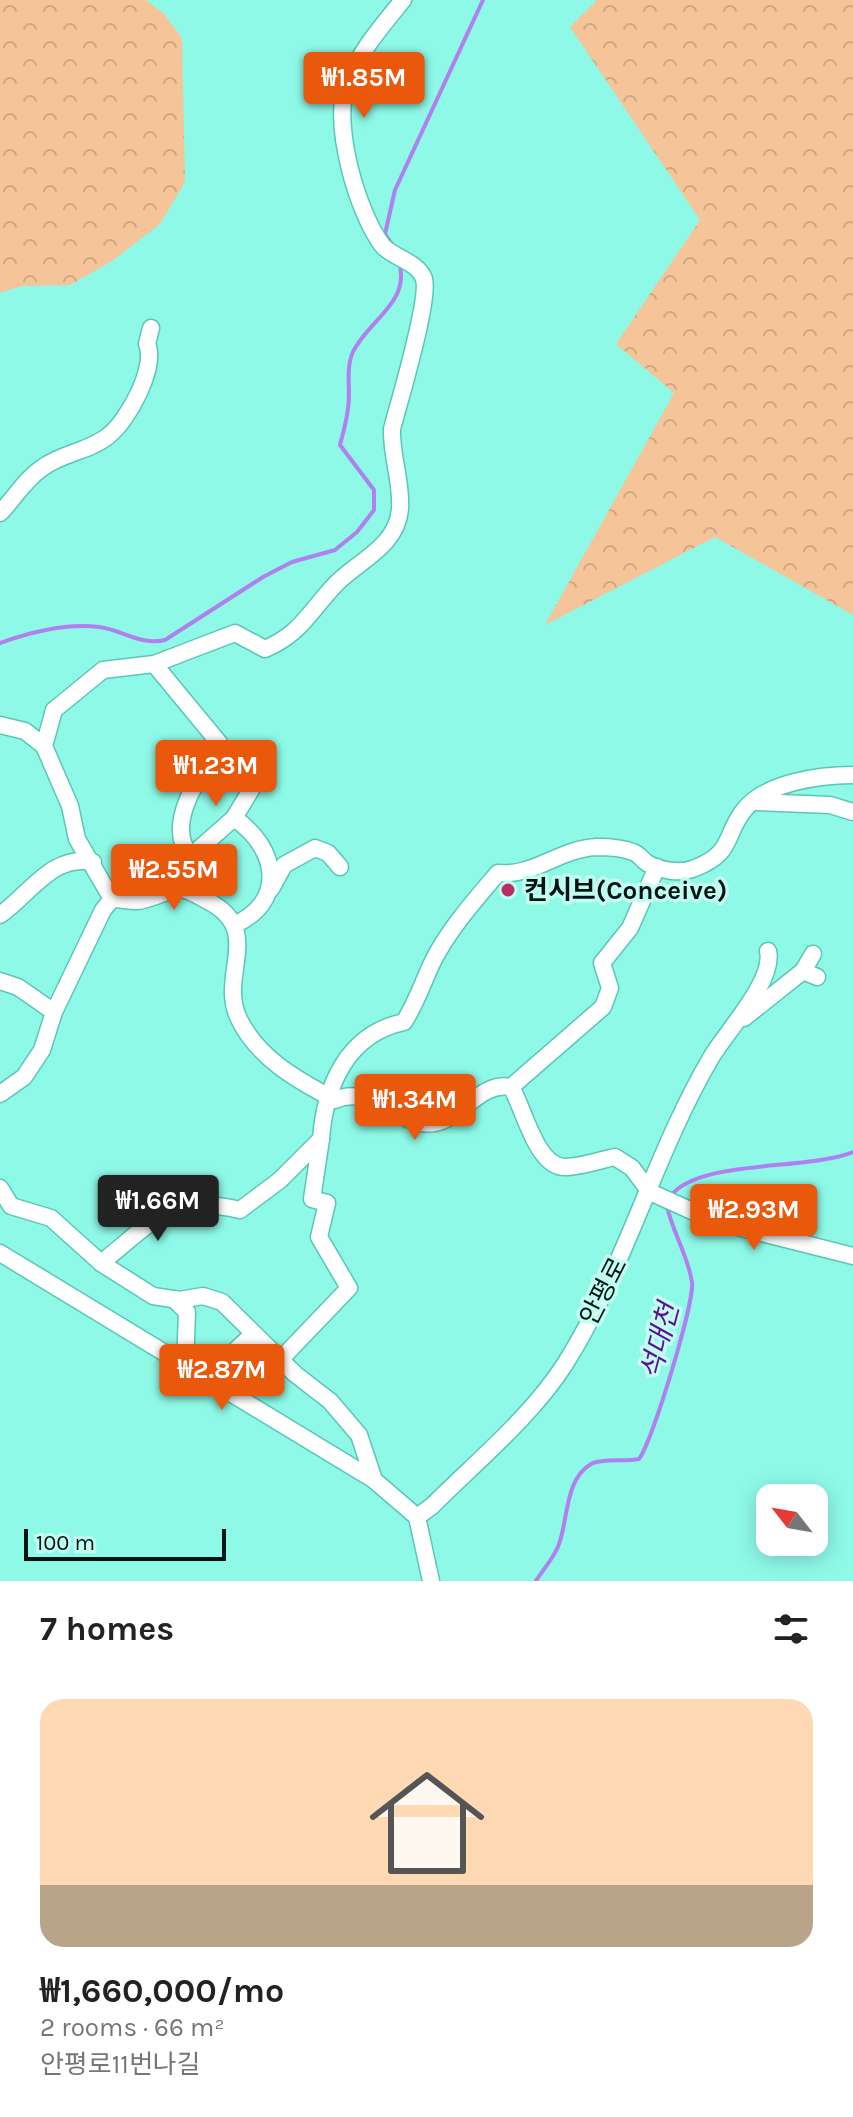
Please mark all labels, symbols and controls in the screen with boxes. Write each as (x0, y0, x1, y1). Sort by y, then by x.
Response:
pin: ₩1.85M (299, 52, 429, 120)
text: ₩1.85M (322, 62, 406, 93)
pin: ₩1.23M (151, 740, 281, 808)
text: ₩1.23M (174, 750, 258, 781)
pin: ₩2.55M (109, 844, 239, 912)
text: ₩2.55M (129, 854, 219, 885)
place label: 컨시브(Conceive) (524, 875, 727, 906)
marker: 컨시브(Conceive) (499, 881, 517, 899)
pin: ₩1.34M (350, 1074, 480, 1142)
text: ₩1.34M (373, 1084, 457, 1115)
pin: ₩1.66M (93, 1175, 223, 1243)
pin: ₩2.93M (689, 1184, 819, 1252)
text: ₩1.66M (116, 1185, 200, 1216)
text: ₩2.93M (708, 1194, 800, 1225)
street label: 안평로 (573, 1252, 634, 1330)
water label: 석대천 (634, 1296, 686, 1383)
pin: ₩2.87M (157, 1344, 287, 1412)
text: ₩2.87M (177, 1354, 267, 1385)
north arrow (756, 1484, 828, 1556)
map controls (756, 1484, 828, 1556)
scale bar (24, 1525, 226, 1561)
text: 100 m (36, 1530, 95, 1556)
icon: filters (769, 1607, 813, 1651)
text: 7 homes (40, 1609, 174, 1649)
icon: home (355, 1751, 499, 1895)
text: ₩1,660,000/mo (40, 1971, 284, 2011)
text: 2 rooms · 66 m² (40, 2012, 225, 2043)
text: 안평로11번나길 (40, 2049, 201, 2080)

